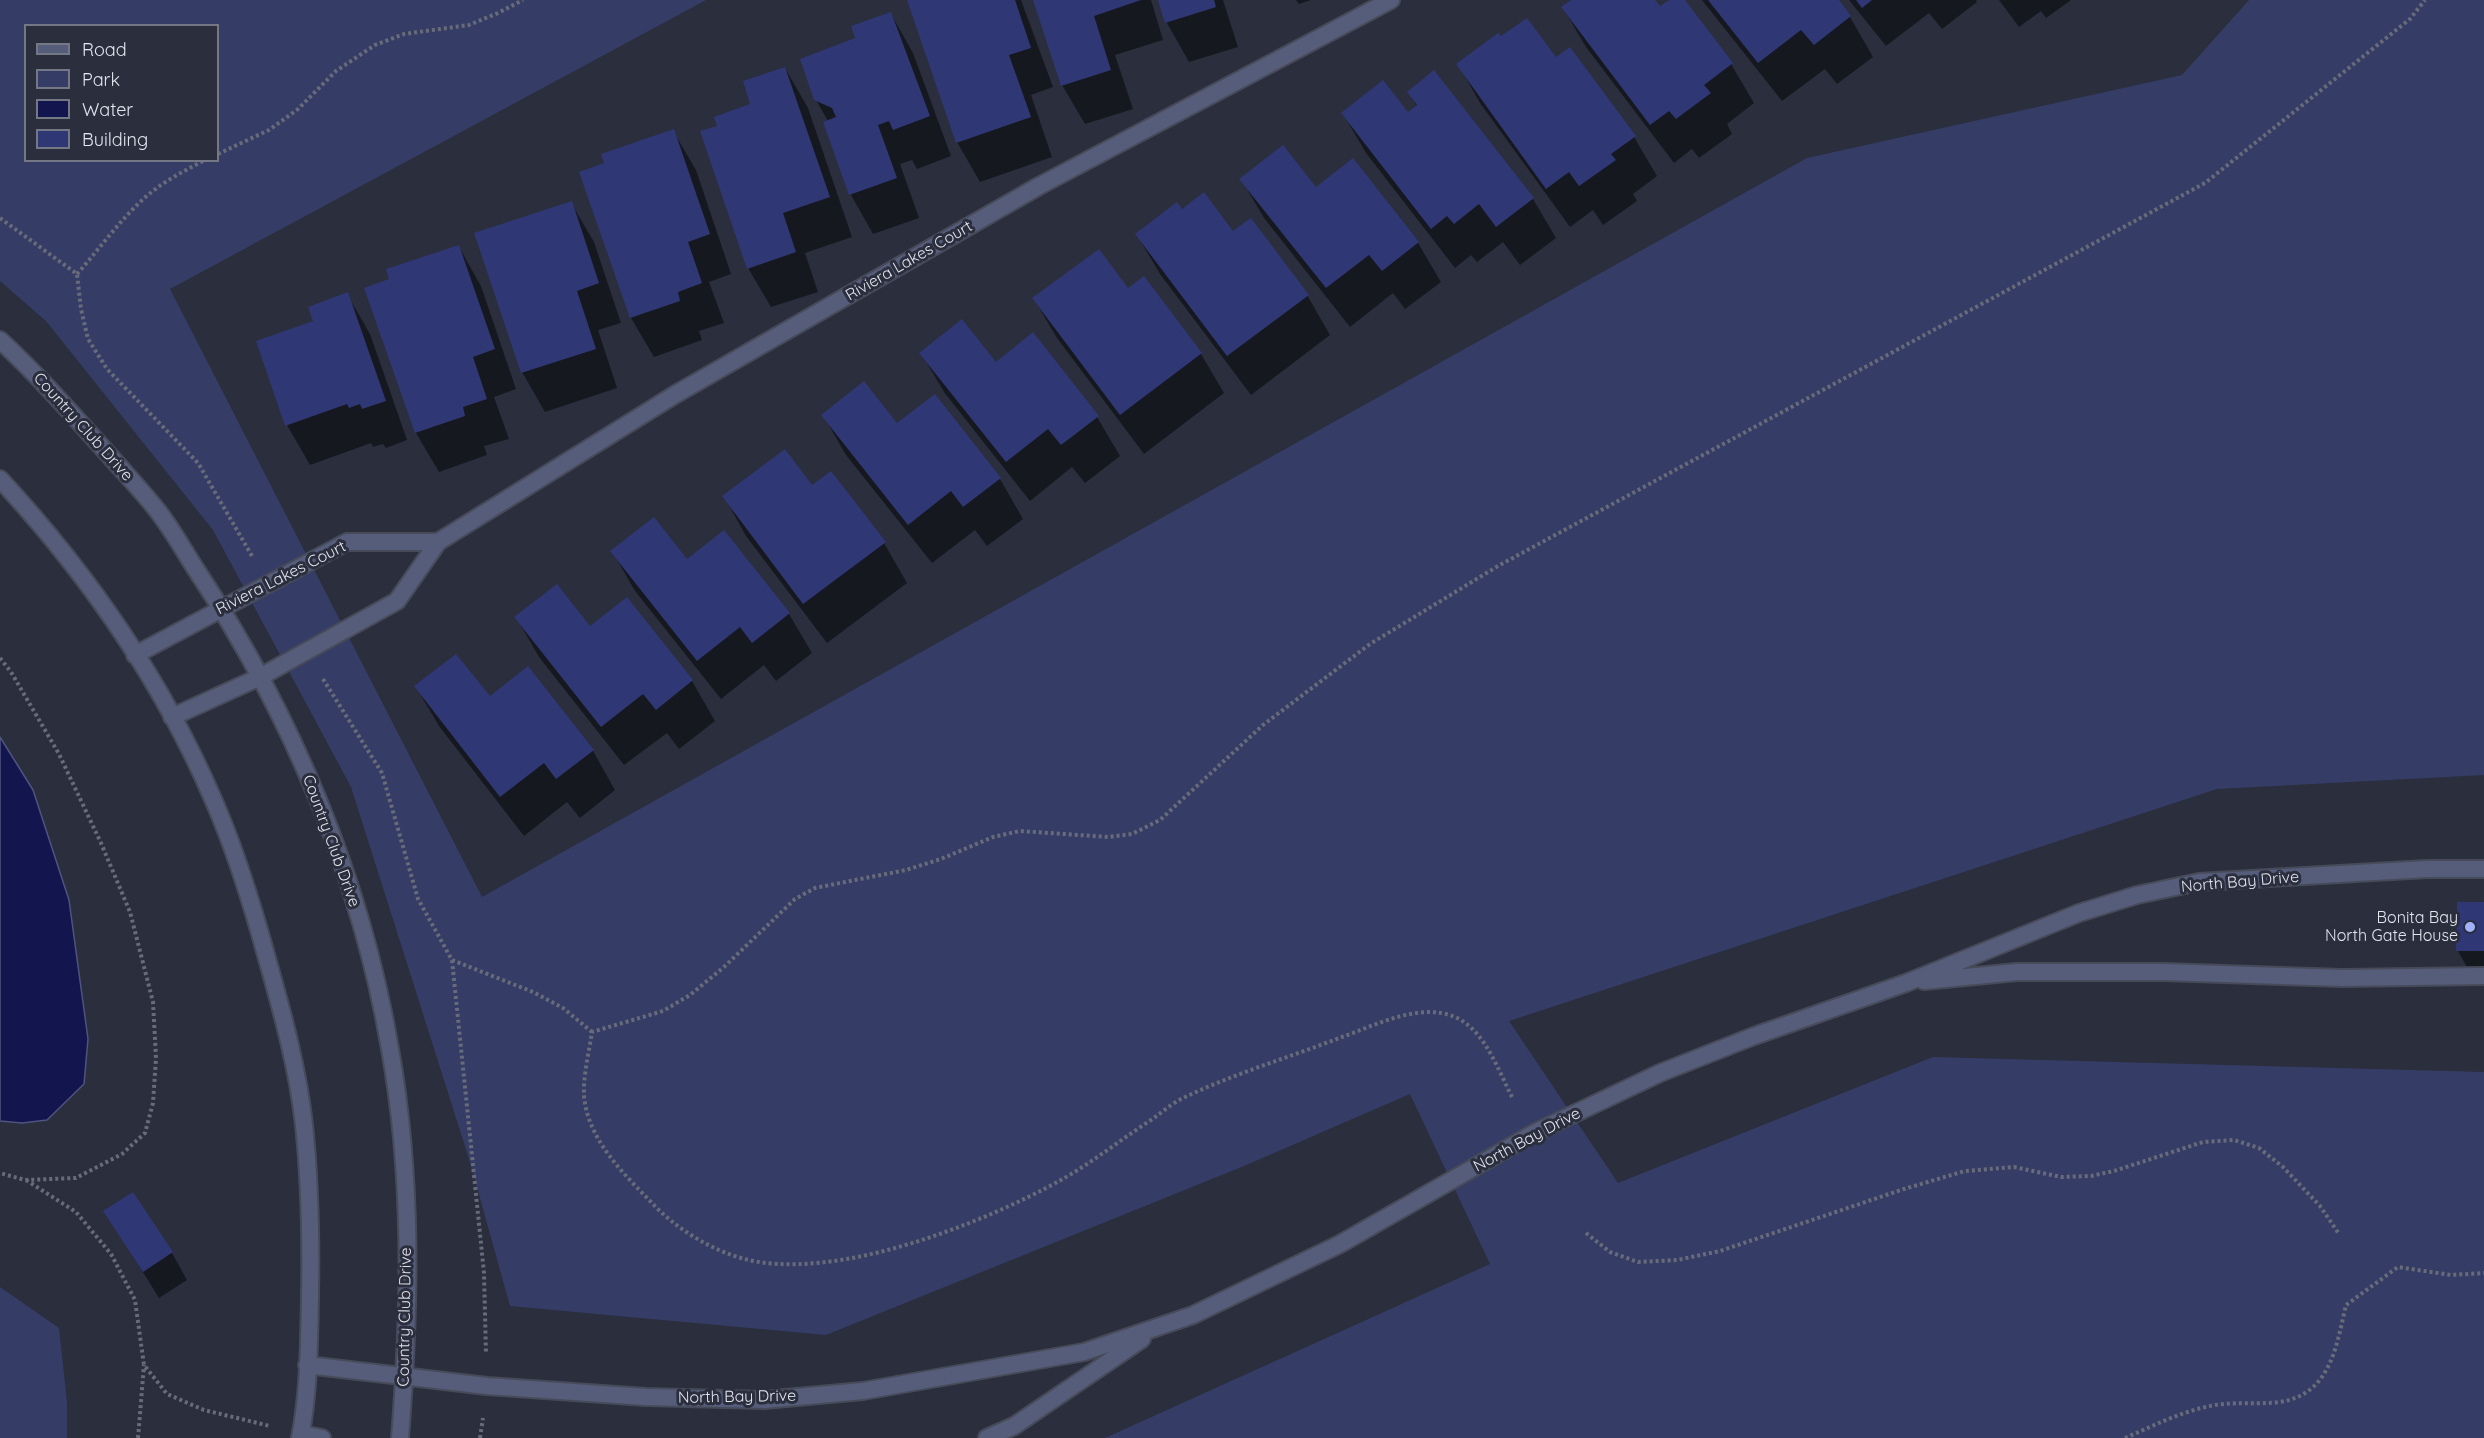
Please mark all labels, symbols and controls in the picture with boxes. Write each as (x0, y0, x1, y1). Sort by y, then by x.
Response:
legend (24, 24, 219, 162)
text: Road (82, 38, 127, 61)
text: Park (82, 68, 120, 91)
text: Water (82, 98, 133, 121)
text: Building (82, 128, 148, 151)
street label: Riviera Lakes Court (842, 217, 976, 305)
street label: Country Club Drive (29, 369, 137, 485)
street label: Riviera Lakes Court (213, 537, 349, 619)
street label: Country Club Drive (298, 772, 364, 910)
street label: North Bay Drive (2180, 867, 2300, 897)
place label: Bonita Bay North Gate House (2325, 908, 2458, 946)
marker: Bonita Bay North Gate House (2463, 920, 2477, 934)
street label: North Bay Drive (1470, 1104, 1584, 1176)
street label: Country Club Drive (394, 1247, 416, 1387)
street label: North Bay Drive (678, 1386, 796, 1408)

